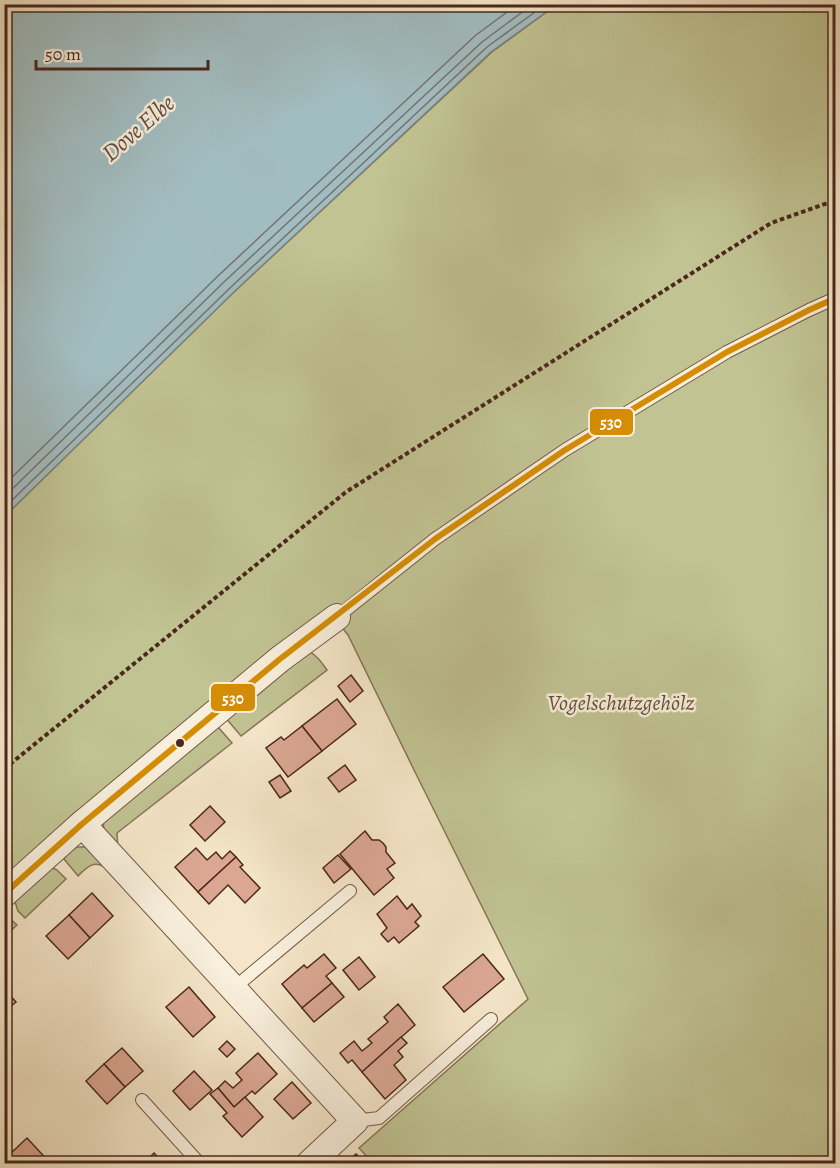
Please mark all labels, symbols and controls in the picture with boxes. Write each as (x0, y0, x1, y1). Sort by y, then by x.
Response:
scale bar (36, 33, 208, 71)
text: 50 m (45, 42, 81, 66)
water label: Dove Elbe (95, 87, 182, 169)
line badge: 530 (589, 408, 634, 436)
text: 530 (600, 412, 622, 434)
line badge: 530 (210, 683, 256, 712)
text: 530 (222, 688, 244, 710)
park label: Vogelschutzgehölz (548, 688, 694, 718)
unlabelled marker (174, 737, 186, 749)

